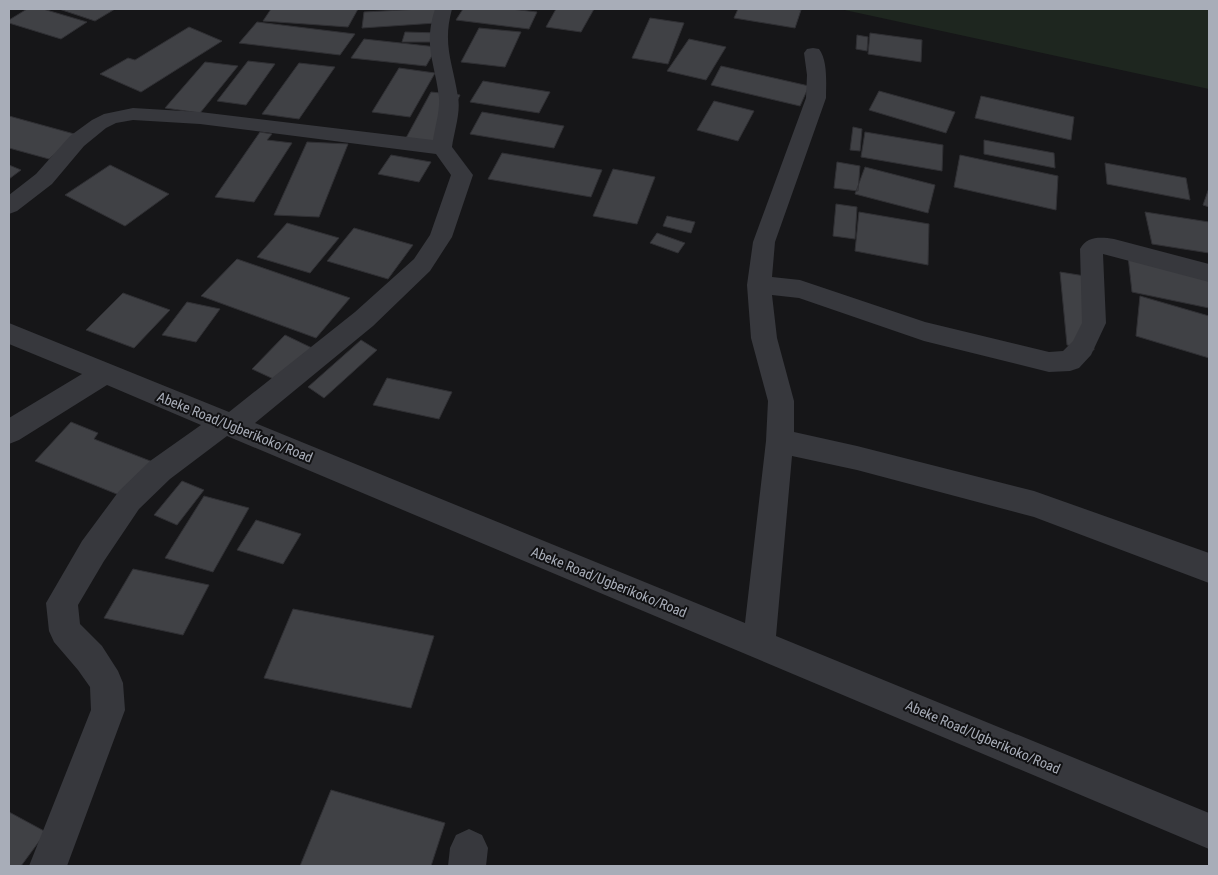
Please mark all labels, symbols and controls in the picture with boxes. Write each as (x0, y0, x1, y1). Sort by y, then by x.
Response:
street label: Abeke Road/Ugberikoko/Road (155, 388, 315, 466)
street label: Abeke Road/Ugberikoko/Road (529, 543, 689, 621)
street label: Abeke Road/Ugberikoko/Road (903, 697, 1063, 777)

